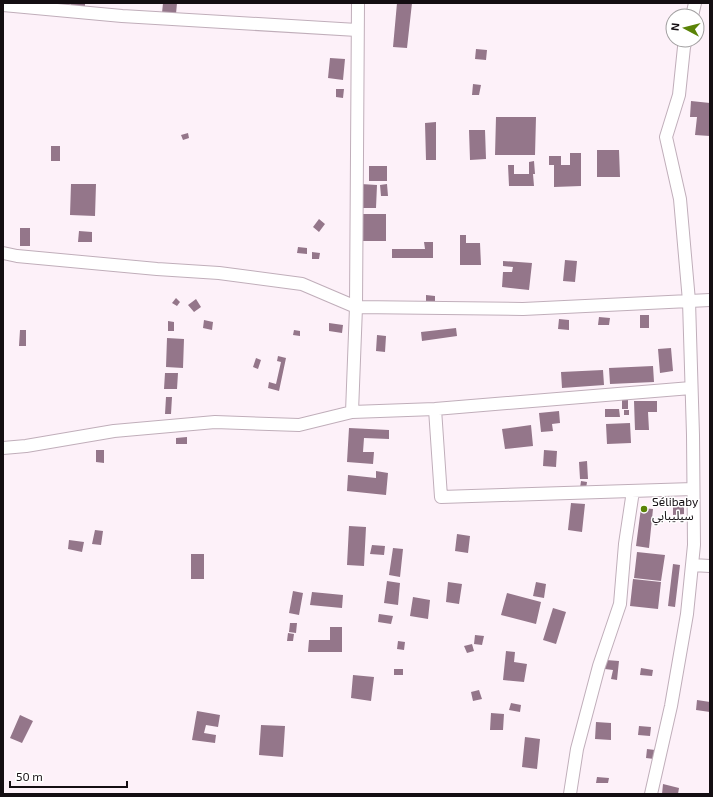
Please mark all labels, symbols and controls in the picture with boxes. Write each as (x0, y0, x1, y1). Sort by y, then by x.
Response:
north arrow (665, 8, 705, 48)
text: N (668, 22, 682, 31)
place label: Sélibaby سيليبابي (652, 494, 699, 526)
marker: Sélibaby سيليبابي (639, 504, 649, 514)
scale bar (10, 763, 127, 789)
text: 50 m (16, 769, 43, 783)

